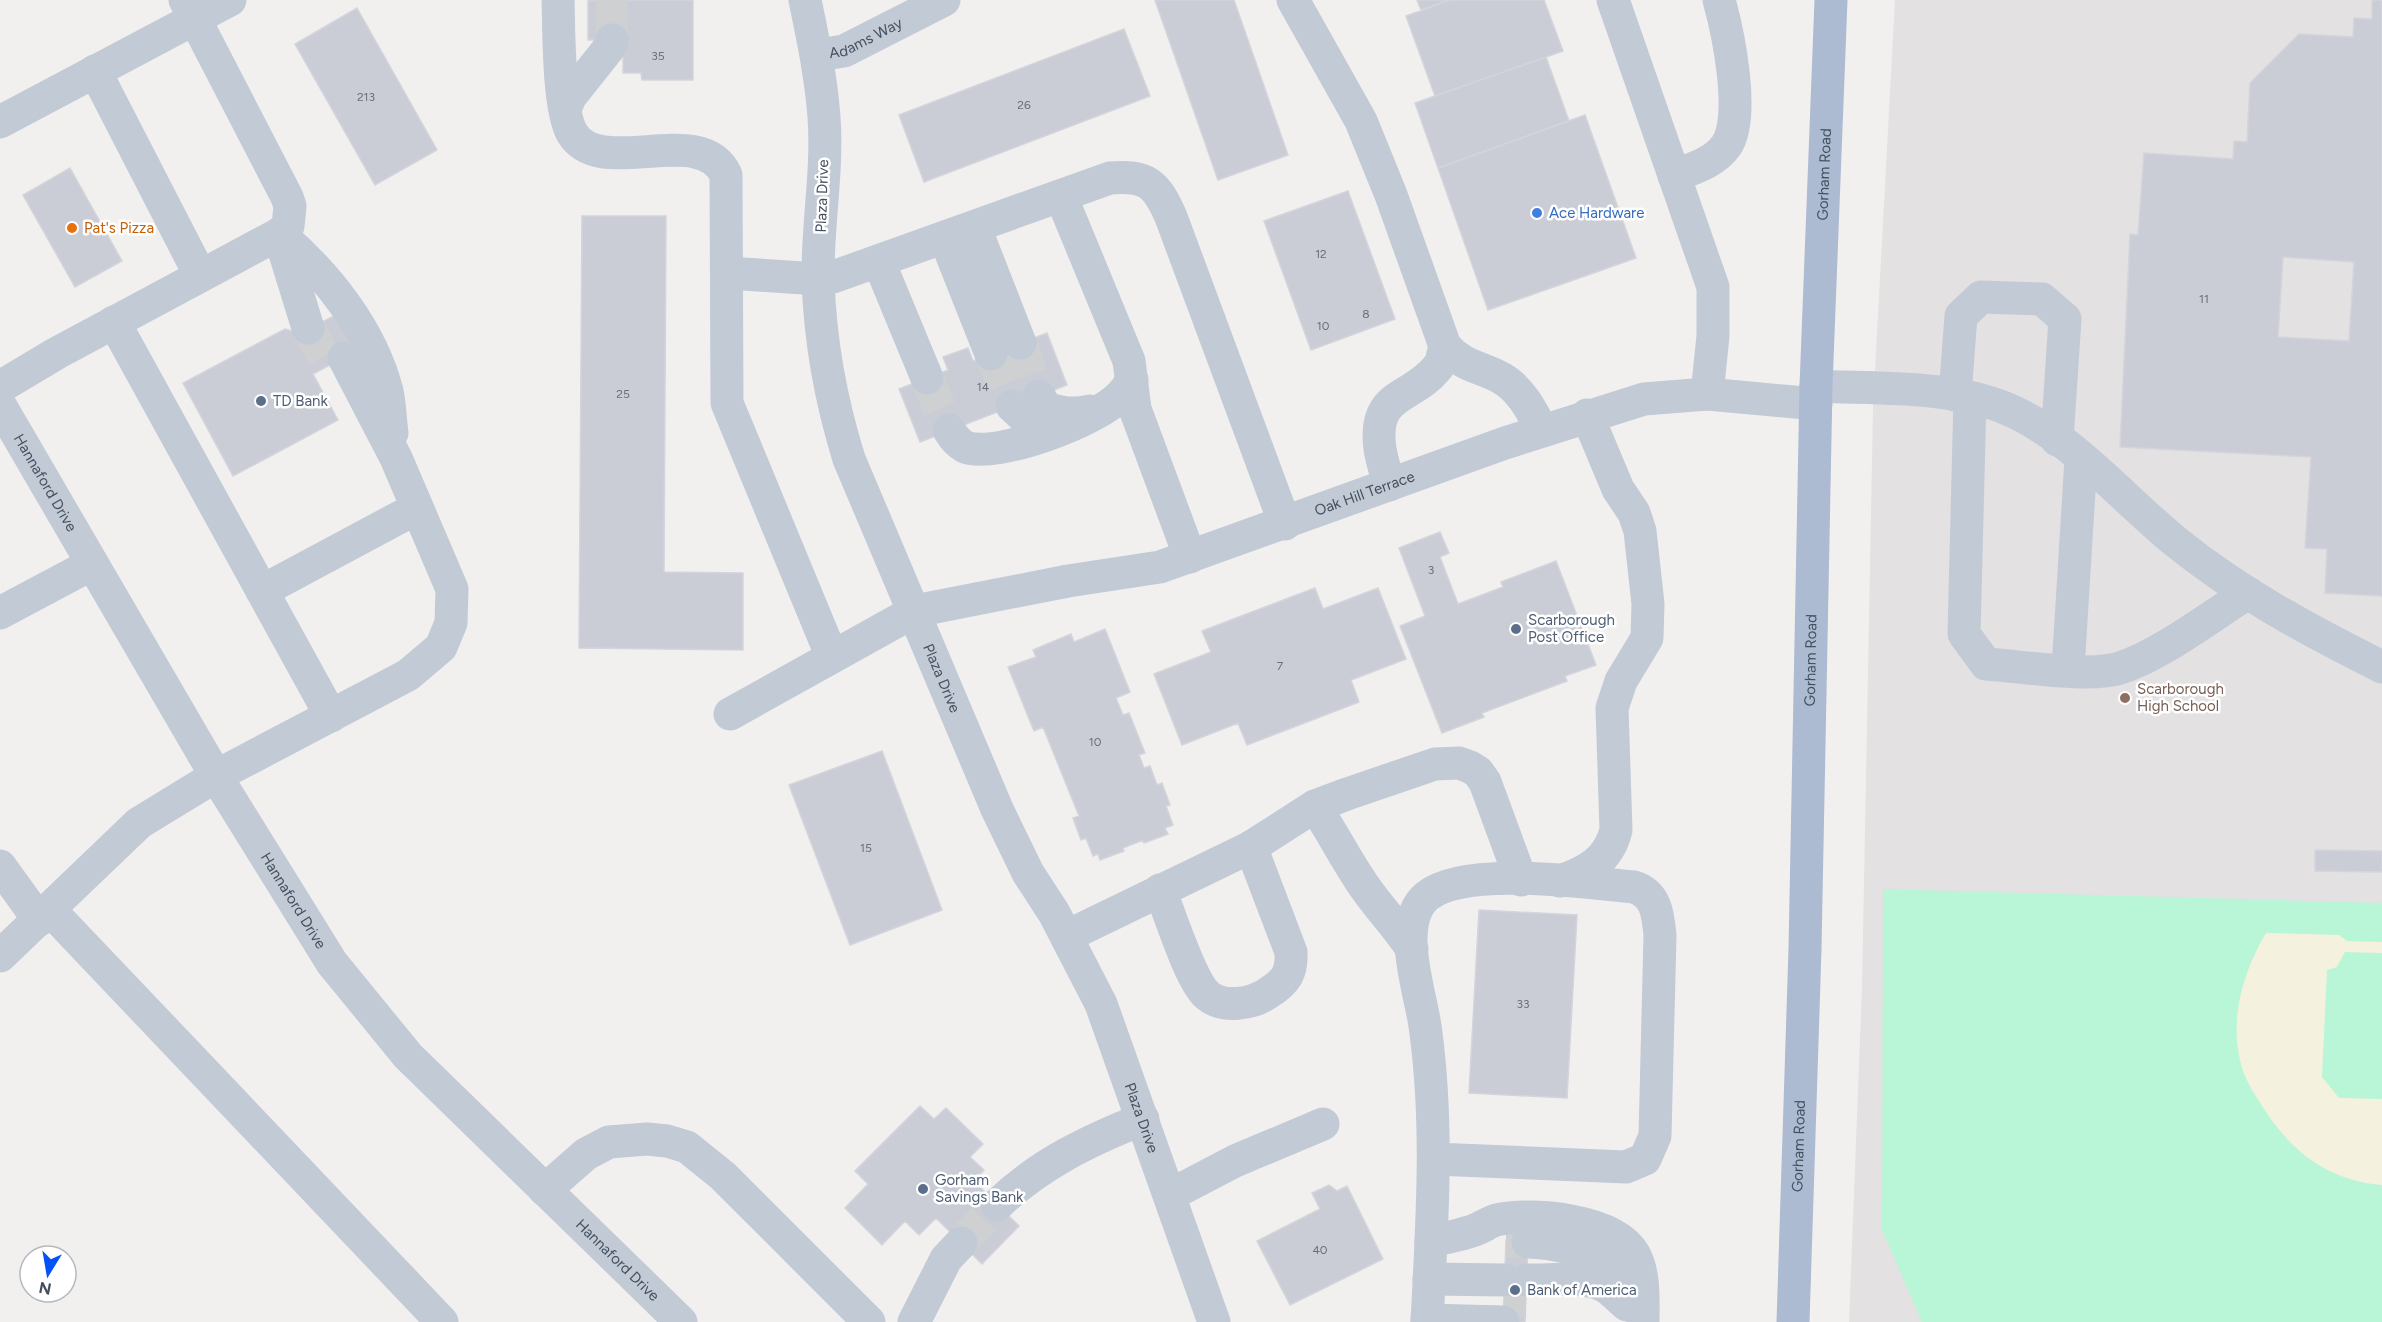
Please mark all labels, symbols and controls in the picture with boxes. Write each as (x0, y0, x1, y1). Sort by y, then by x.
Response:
street label: Adams Way (828, 14, 905, 62)
house number: 35 (651, 49, 665, 63)
house number: 213 (357, 90, 375, 104)
house number: 26 (1017, 98, 1031, 112)
street label: Gorham Road (1813, 128, 1835, 221)
street label: Plaza Drive (812, 159, 832, 233)
place label: Ace Hardware (1549, 204, 1644, 222)
marker: Ace Hardware (1530, 206, 1544, 220)
place label: Pat's Pizza (84, 219, 154, 237)
marker: Pat's Pizza (65, 221, 79, 235)
house number: 12 (1315, 247, 1327, 261)
house number: 11 (2199, 292, 2209, 306)
house number: 8 (1362, 307, 1370, 321)
house number: 10 (1317, 319, 1330, 333)
house number: 14 (977, 380, 990, 394)
house number: 25 (616, 387, 630, 401)
place label: TD Bank (273, 392, 328, 410)
marker: TD Bank (254, 394, 268, 408)
street label: Hannaford Drive (10, 431, 81, 535)
street label: Oak Hill Terrace (1312, 467, 1417, 520)
house number: 3 (1428, 563, 1434, 577)
place label: Scarborough Post Office (1528, 611, 1615, 646)
street label: Gorham Road (1801, 614, 1821, 707)
marker: Scarborough Post Office (1509, 622, 1523, 636)
street label: Plaza Drive (919, 641, 964, 715)
house number: 7 (1277, 659, 1284, 673)
place label: Scarborough High School (2137, 680, 2224, 715)
marker: Scarborough High School (2118, 691, 2132, 705)
house number: 10 (1089, 735, 1102, 749)
house number: 15 (860, 841, 872, 855)
street label: Hannaford Drive (257, 849, 330, 952)
house number: 33 (1516, 997, 1530, 1011)
street label: Plaza Drive (1121, 1080, 1162, 1155)
street label: Gorham Road (1788, 1100, 1809, 1192)
place label: Gorham Savings Bank (935, 1171, 1024, 1206)
marker: Gorham Savings Bank (916, 1182, 930, 1196)
street label: Hannaford Drive (572, 1215, 663, 1305)
house number: 40 (1312, 1243, 1328, 1257)
north arrow (18, 1244, 78, 1304)
text: N (37, 1278, 53, 1299)
place label: Bank of America (1527, 1281, 1637, 1299)
marker: Bank of America (1508, 1283, 1522, 1297)

